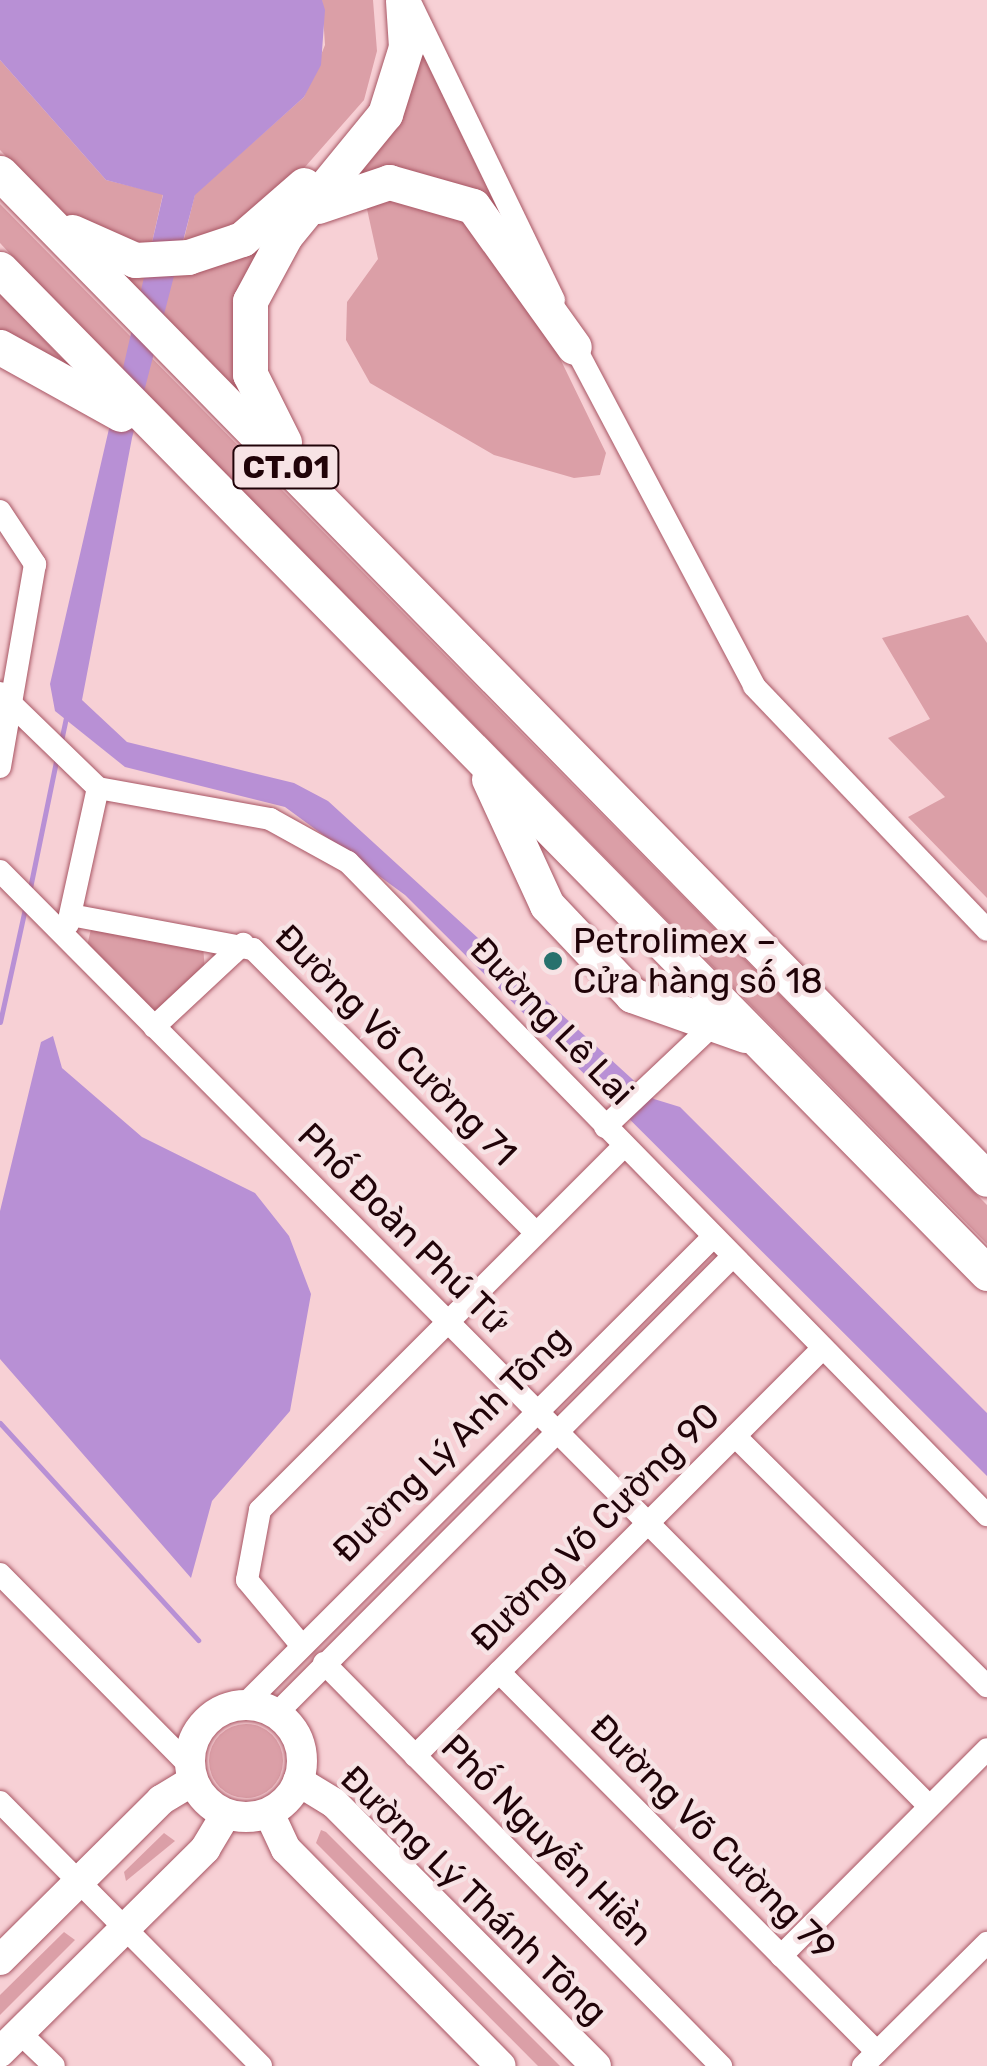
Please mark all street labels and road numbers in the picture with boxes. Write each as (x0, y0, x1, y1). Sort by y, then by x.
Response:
road number: CT.01 (231, 440, 341, 494)
street label: Đường Võ Cường 71 (266, 915, 526, 1175)
street label: Đường Lê Lai (462, 929, 642, 1113)
street label: Phố Đoàn Phú Tứ (289, 1114, 519, 1344)
street label: Đường Lý Anh Tông (323, 1316, 579, 1572)
street label: Đường Võ Cường 90 (462, 1394, 728, 1660)
street label: Đường Võ Cường 79 (581, 1705, 845, 1969)
street label: Phố Nguyễn Hiền (433, 1726, 661, 1954)
street label: Đường Lý Thánh Tông (331, 1756, 617, 2034)

